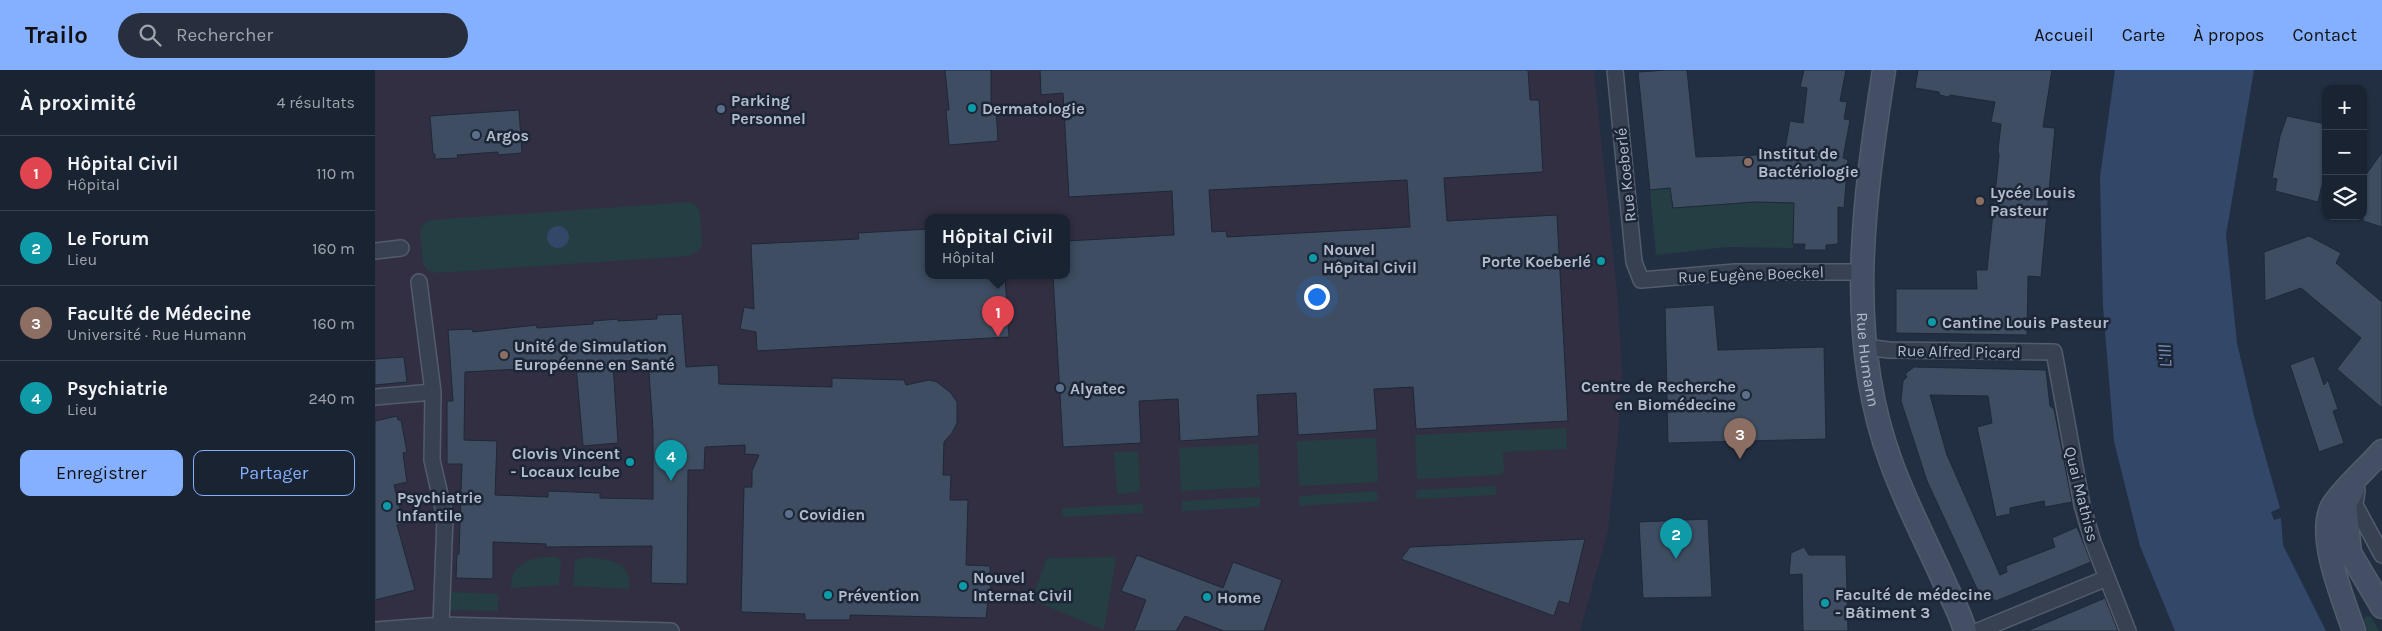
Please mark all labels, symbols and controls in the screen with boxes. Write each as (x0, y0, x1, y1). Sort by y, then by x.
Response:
search box (118, 13, 468, 58)
text: Trailo (25, 21, 88, 49)
icon: search (136, 21, 164, 49)
text: Rechercher (176, 24, 273, 46)
text: Accueil (2034, 24, 2094, 46)
text: Carte (2122, 24, 2165, 46)
text: À propos (2193, 24, 2265, 46)
text: Contact (2293, 24, 2357, 46)
map controls (2322, 85, 2367, 220)
button: + (2322, 85, 2367, 130)
text: À proximité (20, 91, 136, 115)
place label: Parking Personnel (731, 91, 806, 128)
text: 4 résultats (276, 93, 355, 112)
place label: Dermatologie (982, 99, 1085, 118)
marker: Dermatologie (966, 102, 978, 114)
marker: Parking Personnel (715, 103, 727, 115)
place label: Argos (486, 126, 529, 145)
street label: Rue Koeberlé (1611, 127, 1640, 223)
marker: Argos (470, 129, 482, 141)
button: − (2322, 130, 2367, 175)
place label: Institut de Bactériologie (1758, 144, 1859, 181)
text: Hôpital Civil (67, 153, 178, 175)
marker: Institut de Bactériologie (1742, 156, 1754, 168)
text: 1 (33, 164, 39, 183)
text: 110 m (316, 164, 355, 183)
text: Hôpital (67, 175, 120, 194)
button: layers (2322, 175, 2367, 220)
place label: Lycée Louis Pasteur (1990, 183, 2076, 220)
marker: Lycée Louis Pasteur (1974, 195, 1986, 207)
popup (925, 214, 1070, 279)
text: Hôpital Civil (942, 226, 1053, 248)
text: Le Forum (67, 228, 149, 250)
text: 2 (31, 239, 41, 258)
text: 160 m (312, 239, 355, 258)
place label: Nouvel Hôpital Civil (1323, 240, 1417, 277)
text: Hôpital (942, 248, 995, 267)
text: Lieu (67, 250, 97, 269)
marker: Nouvel Hôpital Civil (1307, 252, 1319, 264)
place label: Porte Koeberlé (1482, 252, 1591, 271)
marker: Porte Koeberlé (1595, 255, 1607, 267)
street label: Rue Eugène Boeckel (1678, 262, 1824, 287)
your location (1304, 284, 1330, 310)
pin: 1 (982, 296, 1014, 337)
text: Faculté de Médecine (67, 303, 251, 325)
street label: Rue Humann (1853, 312, 1883, 408)
place label: Cantine Louis Pasteur (1942, 313, 2109, 332)
text: 3 (31, 314, 41, 333)
text: 160 m (312, 314, 355, 333)
marker: Cantine Louis Pasteur (1926, 316, 1938, 328)
text: Université · Rue Humann (67, 325, 247, 344)
place label: Unité de Simulation Européenne en Santé (514, 337, 675, 374)
street label: Rue Alfred Picard (1897, 341, 2021, 362)
water label: L'Ill (2154, 343, 2176, 368)
marker: Unité de Simulation Européenne en Santé (498, 349, 510, 361)
place label: Centre de Recherche en Biomédecine (1581, 377, 1736, 414)
text: Psychiatrie (67, 378, 168, 400)
place label: Alyatec (1070, 379, 1126, 398)
marker: Alyatec (1054, 382, 1066, 394)
text: 4 (31, 389, 41, 408)
text: 240 m (309, 389, 355, 408)
marker: Centre de Recherche en Biomédecine (1740, 389, 1752, 401)
text: Lieu (67, 400, 97, 419)
pin: 3 (1724, 418, 1756, 459)
pin: 4 (655, 440, 687, 481)
place label: Clovis Vincent - Locaux Icube (511, 444, 620, 481)
street label: Quai Mathiss (2061, 445, 2102, 544)
button: Enregistrer (20, 450, 183, 496)
button: Partager (193, 450, 355, 496)
marker: Clovis Vincent - Locaux Icube (624, 456, 636, 468)
place label: Psychiatrie Infantile (397, 488, 482, 525)
marker: Psychiatrie Infantile (381, 500, 393, 512)
place label: Covidien (799, 505, 865, 524)
marker: Covidien (783, 508, 795, 520)
pin: 2 (1660, 518, 1692, 559)
place label: Nouvel Internat Civil (973, 568, 1072, 605)
marker: Nouvel Internat Civil (957, 580, 969, 592)
place label: Faculté de médecine - Bâtiment 3 (1835, 585, 1991, 622)
place label: Prévention (838, 586, 919, 605)
place label: Home (1217, 588, 1261, 607)
marker: Prévention (822, 589, 834, 601)
marker: Home (1201, 591, 1213, 603)
marker: Faculté de médecine - Bâtiment 3 (1819, 597, 1831, 609)

